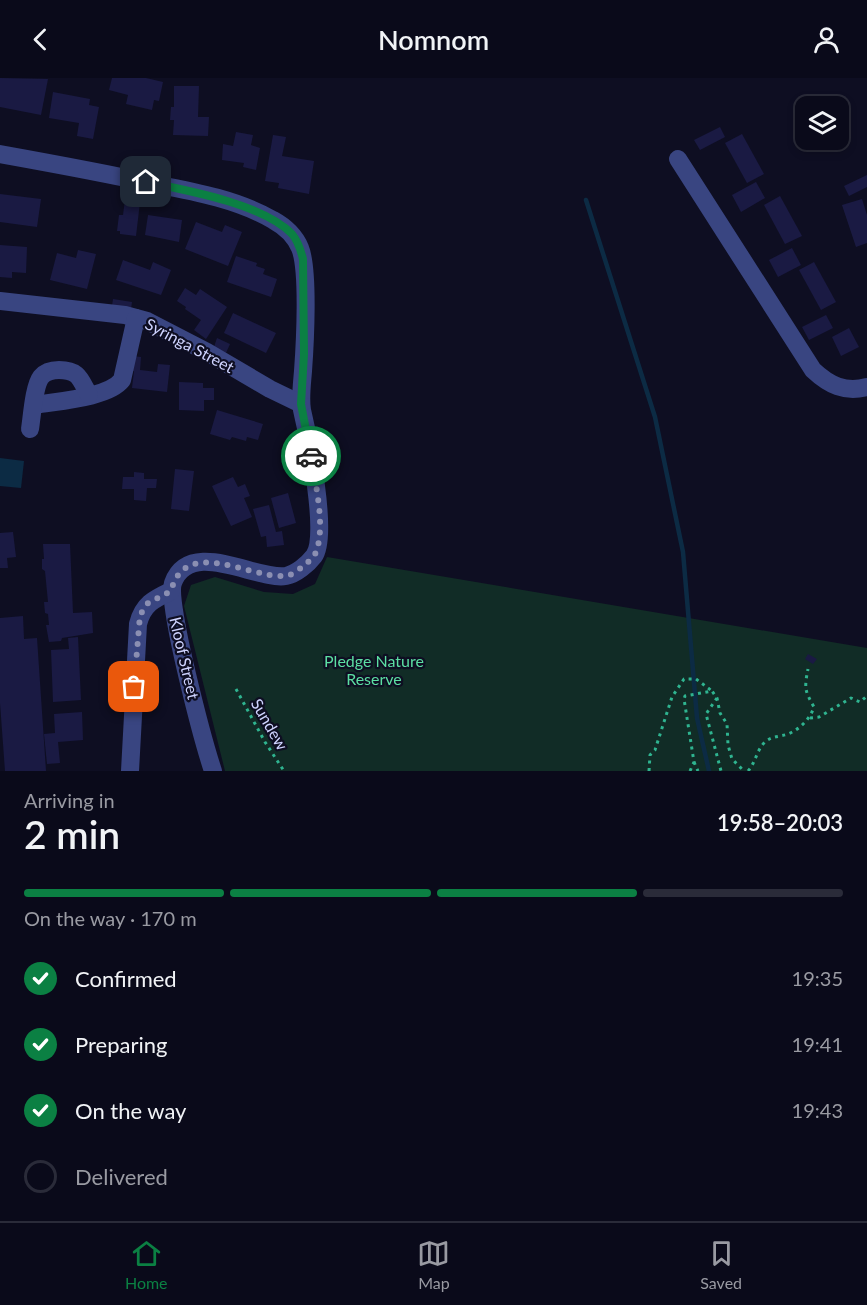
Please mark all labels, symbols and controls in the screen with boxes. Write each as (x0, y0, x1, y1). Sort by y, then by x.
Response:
icon: back (24, 23, 57, 56)
text: Nomnom (378, 23, 489, 56)
icon: person (810, 23, 843, 56)
map controls (795, 96, 849, 150)
button: layers (795, 96, 849, 150)
pin (120, 156, 171, 207)
icon: home (129, 165, 162, 198)
street label: Syringa Street (142, 314, 238, 376)
courier (281, 426, 341, 486)
icon: car (295, 440, 328, 473)
street label: Kloof Street (166, 615, 204, 701)
park label: Pledge Nature Reserve (324, 651, 424, 688)
pin (108, 661, 159, 712)
icon: bag (117, 670, 150, 703)
street label: Sundew (248, 695, 293, 753)
text: Arriving in (24, 788, 115, 812)
text: 19:58–20:03 (717, 809, 843, 836)
text: 2 min (24, 811, 120, 857)
text: On the way · 170 m (24, 906, 197, 930)
icon: check (24, 962, 57, 995)
text: Confirmed (75, 965, 177, 992)
text: 19:35 (792, 966, 843, 990)
icon: check (24, 1028, 57, 1061)
text: Preparing (75, 1031, 167, 1058)
text: 19:41 (792, 1032, 843, 1056)
icon: check (24, 1094, 57, 1127)
text: On the way (75, 1097, 186, 1124)
text: 19:43 (792, 1098, 843, 1122)
text: Delivered (75, 1163, 168, 1190)
tab: Home (125, 1237, 168, 1292)
tab: Map (417, 1237, 450, 1292)
tab: Saved (700, 1237, 742, 1292)

